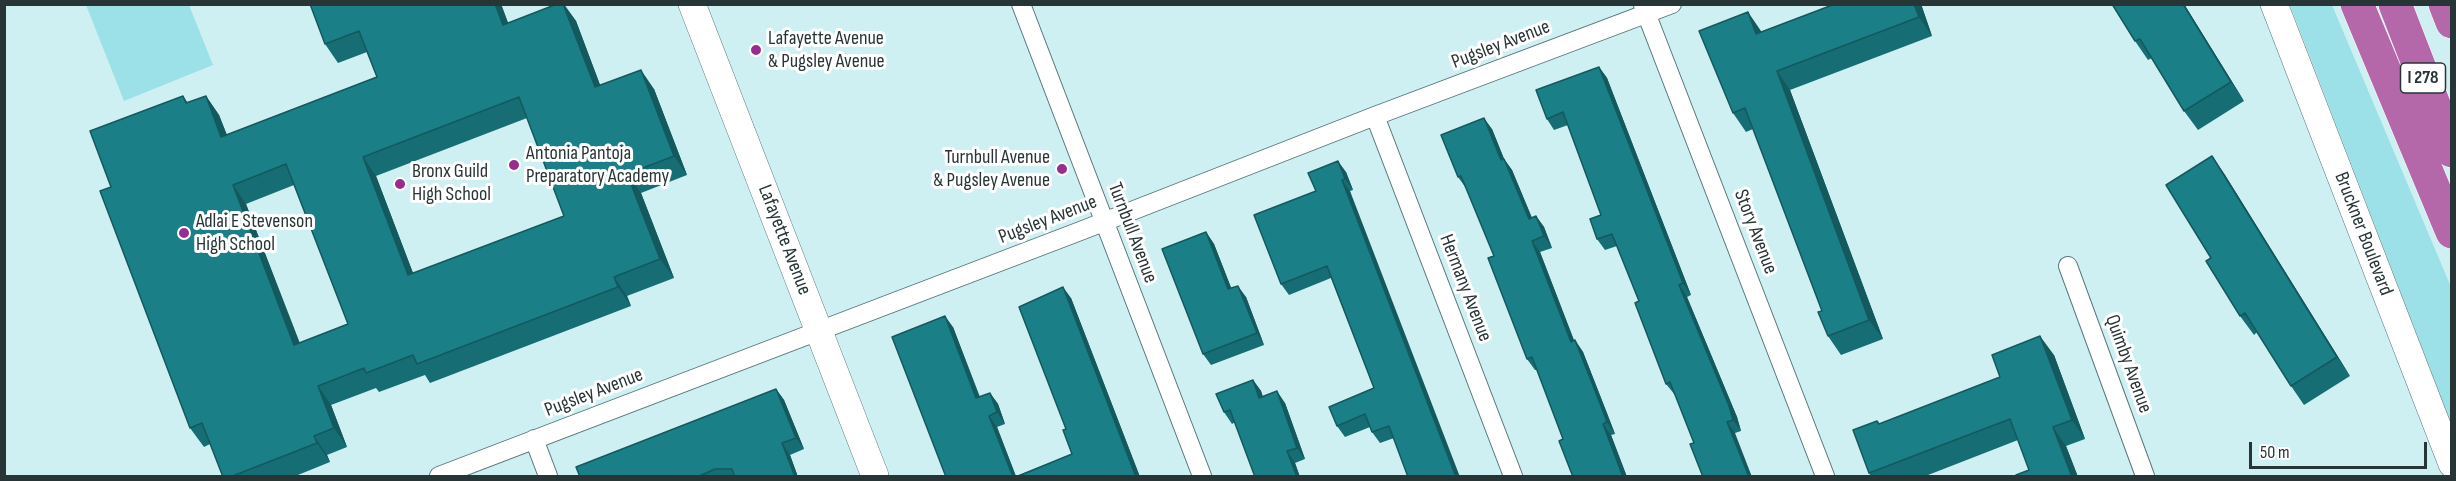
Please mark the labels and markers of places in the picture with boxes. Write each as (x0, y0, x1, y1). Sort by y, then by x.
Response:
place label: Lafayette Avenue & Pugsley Avenue (768, 27, 885, 74)
marker: Lafayette Avenue & Pugsley Avenue (749, 43, 763, 57)
place label: Antonia Pantoja Preparatory Academy (526, 142, 669, 189)
place label: Turnbull Avenue & Pugsley Avenue (933, 146, 1050, 193)
marker: Antonia Pantoja Preparatory Academy (507, 158, 521, 172)
place label: Bronx Guild High School (412, 160, 491, 207)
marker: Turnbull Avenue & Pugsley Avenue (1055, 162, 1069, 176)
marker: Bronx Guild High School (393, 177, 407, 191)
place label: Adlai E Stevenson High School (196, 210, 313, 257)
marker: Adlai E Stevenson High School (177, 226, 191, 240)

